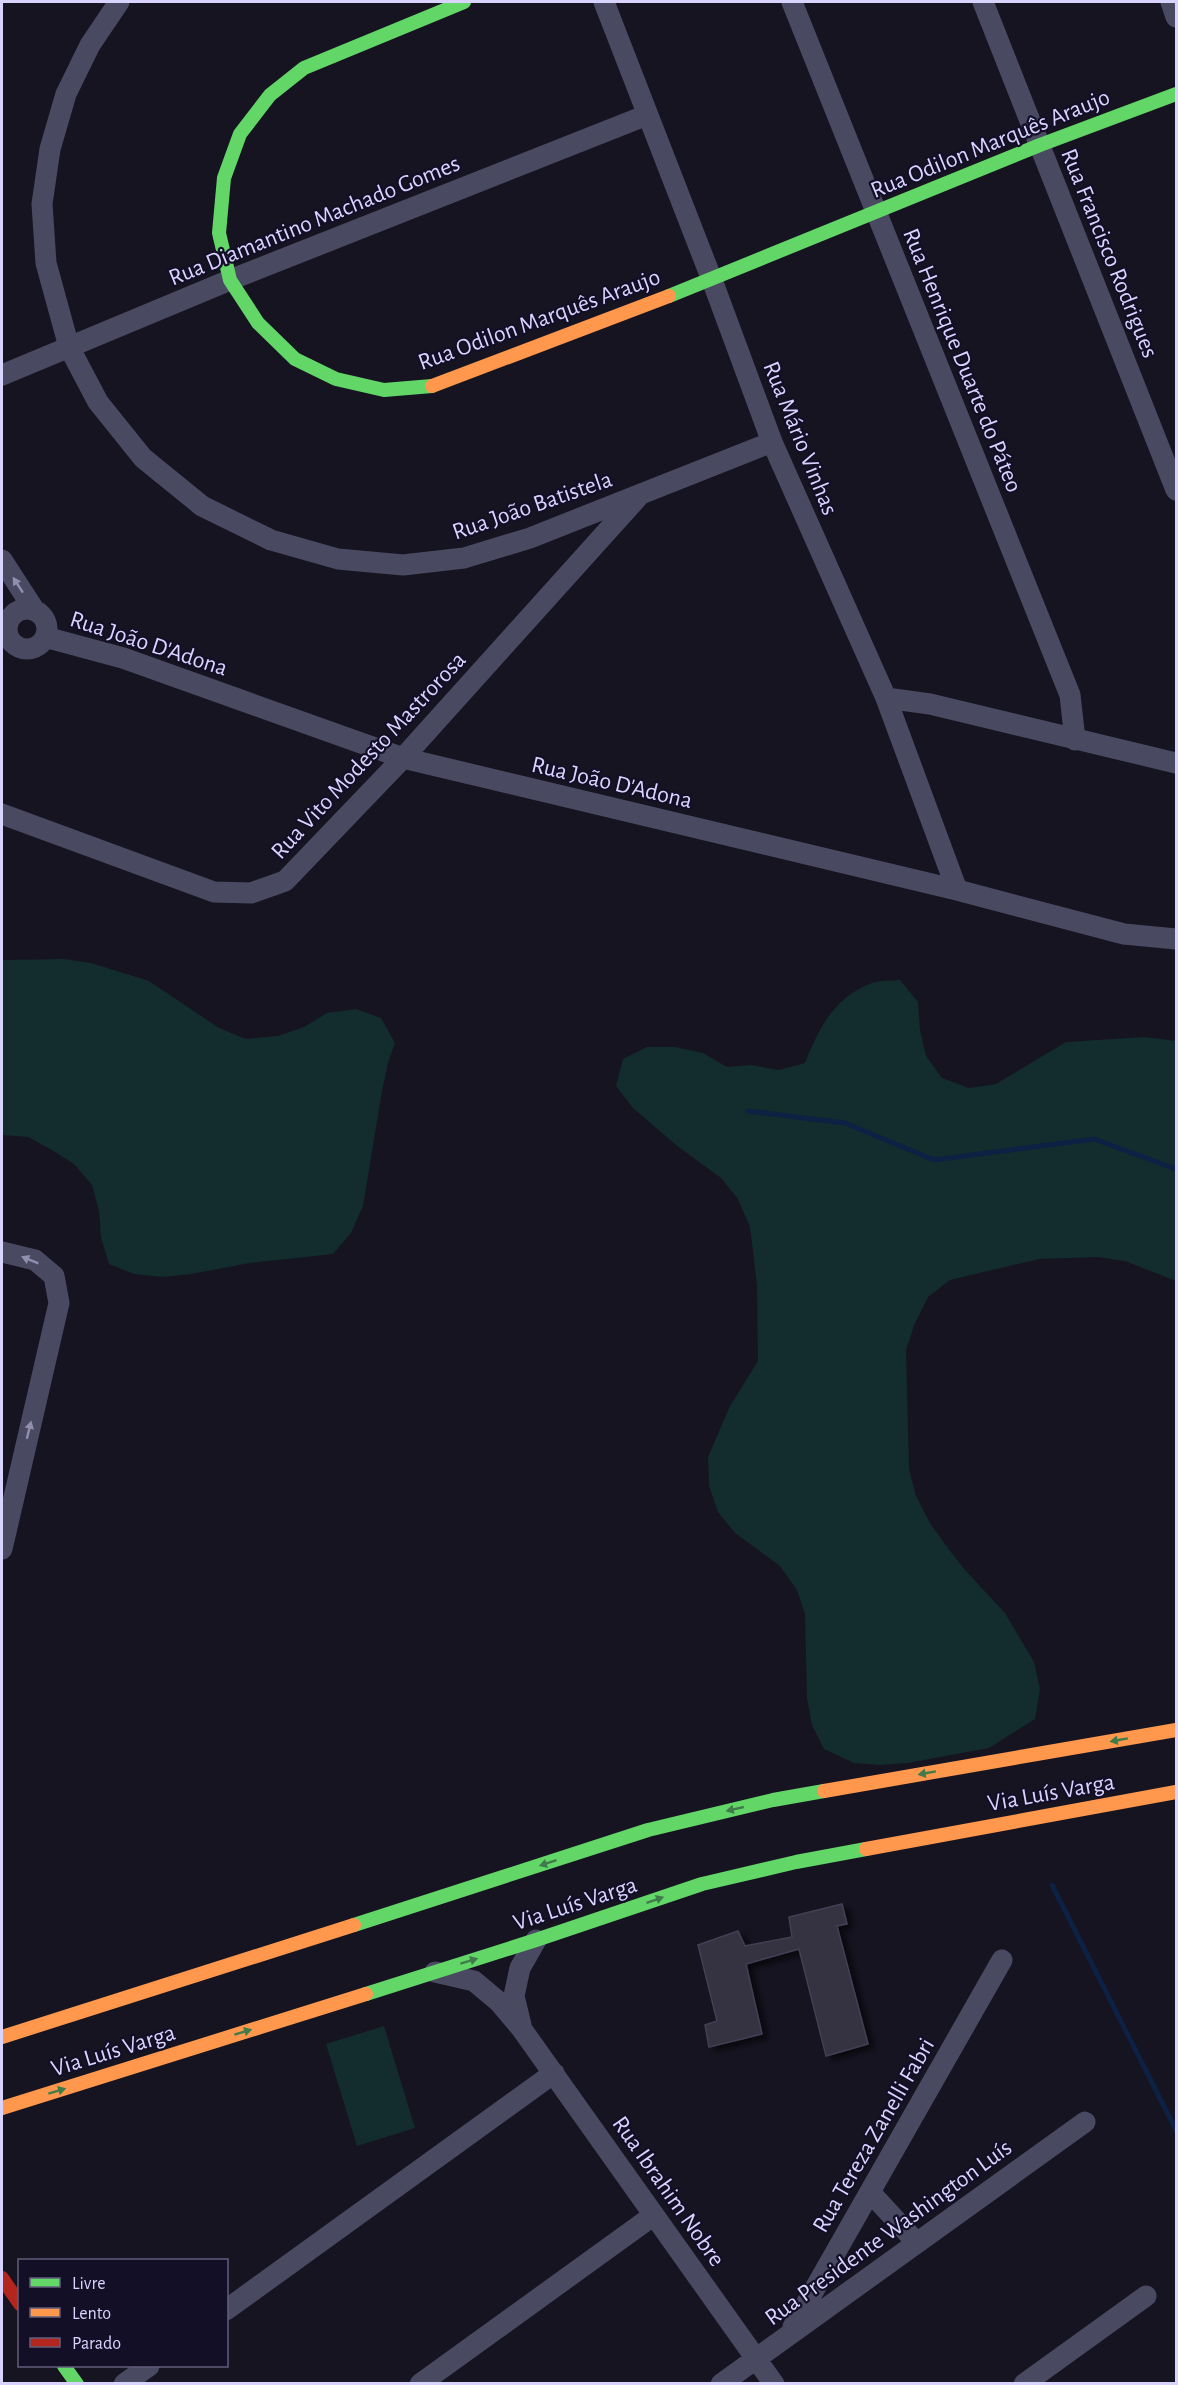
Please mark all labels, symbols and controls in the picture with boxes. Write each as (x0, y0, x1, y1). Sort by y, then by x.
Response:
street label: Rua Odilon Marquês Araujo (867, 85, 1113, 203)
street label: Rua Francisco Rodrigues (1056, 145, 1162, 361)
street label: Rua Diamantino Machado Gomes (165, 151, 463, 290)
street label: Rua Henrique Duarte do Páteo (898, 225, 1026, 496)
street label: Rua Odilon Marquês Araujo (415, 265, 664, 375)
street label: Rua Mário Vinhas (758, 358, 842, 519)
street label: Rua João Batistela (449, 467, 615, 545)
one-way arrow (13, 577, 24, 594)
street label: Rua João D'Adona (67, 607, 231, 681)
street label: Rua Vito Modesto Mastrorosa (267, 648, 471, 864)
street label: Rua João D'Adona (529, 753, 695, 813)
one-way arrow (20, 1255, 38, 1265)
one-way arrow (24, 1420, 34, 1439)
one-way arrow (1109, 1736, 1128, 1745)
one-way arrow (917, 1769, 936, 1778)
street label: Via Luís Varga (986, 1770, 1117, 1816)
one-way arrow (725, 1805, 744, 1814)
one-way arrow (539, 1859, 557, 1868)
street label: Via Luís Varga (510, 1873, 640, 1935)
one-way arrow (646, 1895, 664, 1904)
one-way arrow (460, 1956, 478, 1965)
street label: Via Luís Varga (48, 2021, 178, 2081)
one-way arrow (234, 2027, 252, 2036)
street label: Rua Tereza Zanelli Fabri (808, 2034, 939, 2237)
one-way arrow (48, 2085, 66, 2095)
street label: Rua Ibrahim Nobre (608, 2112, 729, 2271)
street label: Rua Presidente Washington Luís (761, 2135, 1016, 2330)
legend (18, 2259, 228, 2367)
text: Livre (72, 2275, 106, 2293)
text: Lento (72, 2305, 111, 2323)
text: Parado (72, 2335, 121, 2353)

